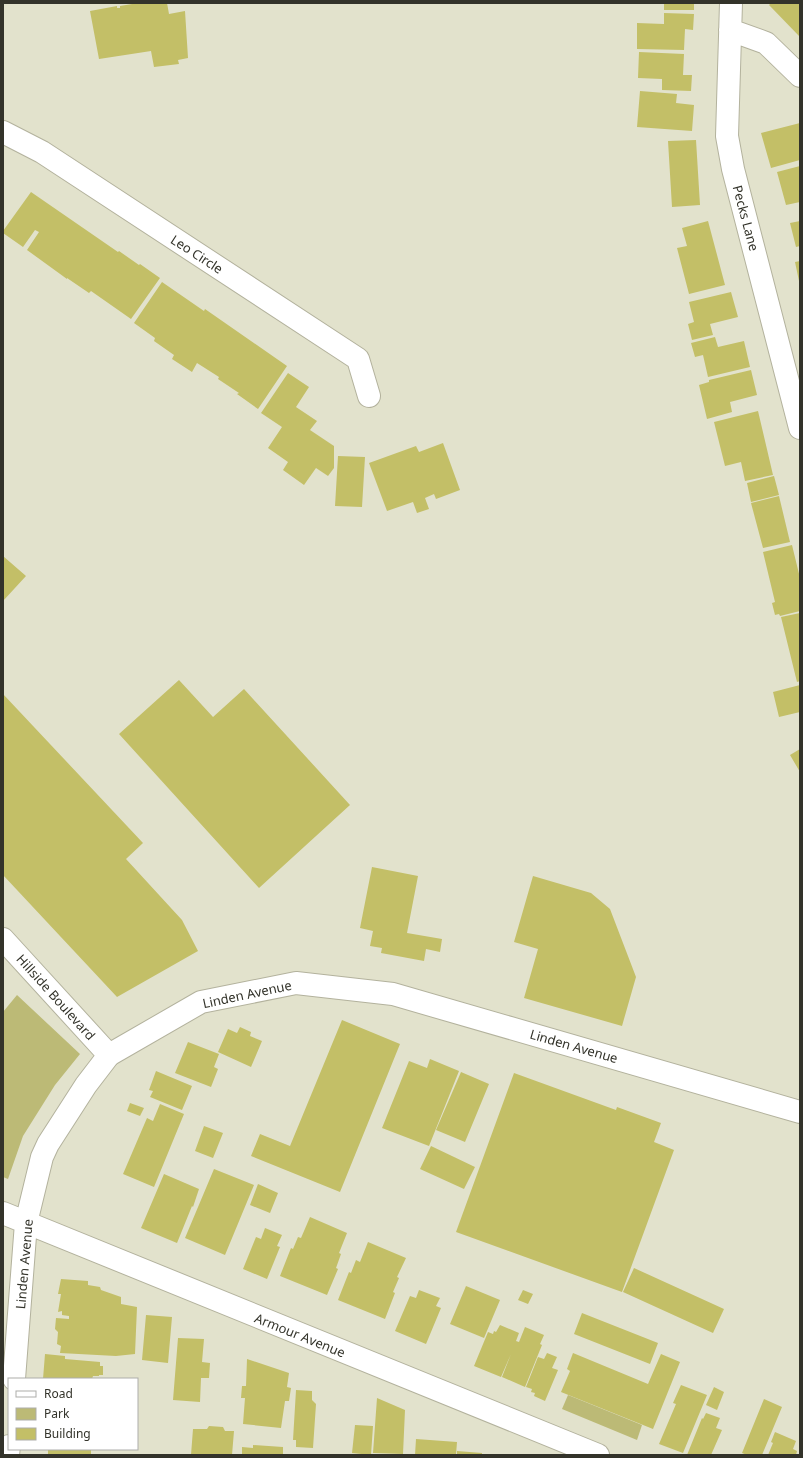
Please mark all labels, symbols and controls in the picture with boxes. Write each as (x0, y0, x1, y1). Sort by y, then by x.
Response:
street label: Pecks Lane (729, 183, 763, 253)
street label: Leo Circle (167, 230, 227, 278)
street label: Hillside Boulevard (13, 950, 99, 1044)
street label: Linden Avenue (201, 976, 293, 1012)
street label: Linden Avenue (528, 1025, 620, 1067)
street label: Linden Avenue (11, 1218, 37, 1310)
street label: Armour Avenue (252, 1309, 348, 1361)
legend (8, 1378, 138, 1450)
text: Road (44, 1385, 73, 1402)
text: Park (44, 1405, 70, 1422)
text: Building (44, 1425, 91, 1442)

